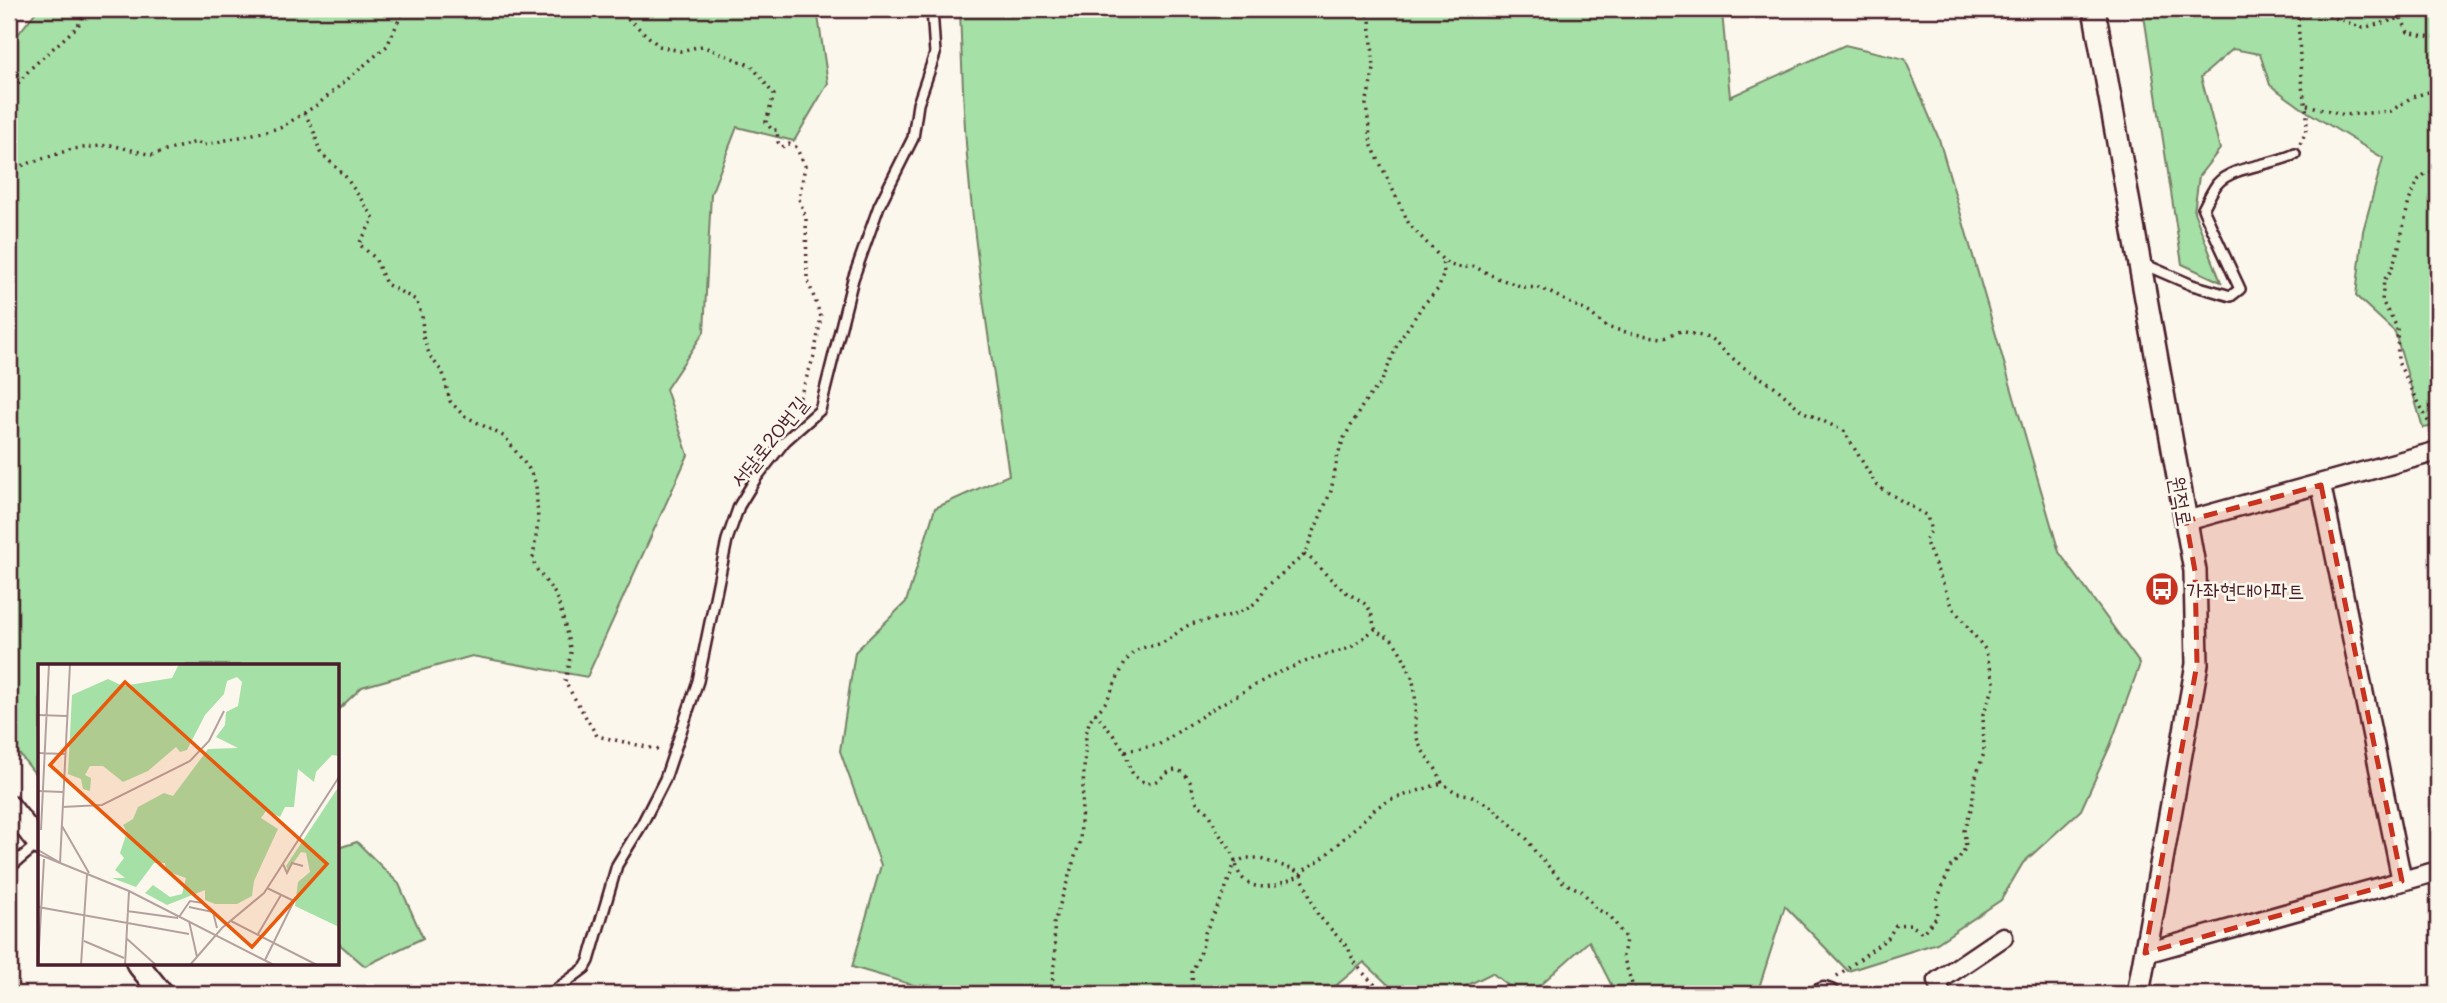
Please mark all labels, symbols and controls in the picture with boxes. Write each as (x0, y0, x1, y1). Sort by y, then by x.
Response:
street label: 서달로20번길 (723, 390, 813, 492)
street label: 원적로 (2164, 474, 2200, 528)
bus stop icon: 가좌현대아파트 (2143, 570, 2181, 608)
place label: 가좌현대아파트 (2186, 576, 2304, 603)
inset map (38, 664, 340, 964)

